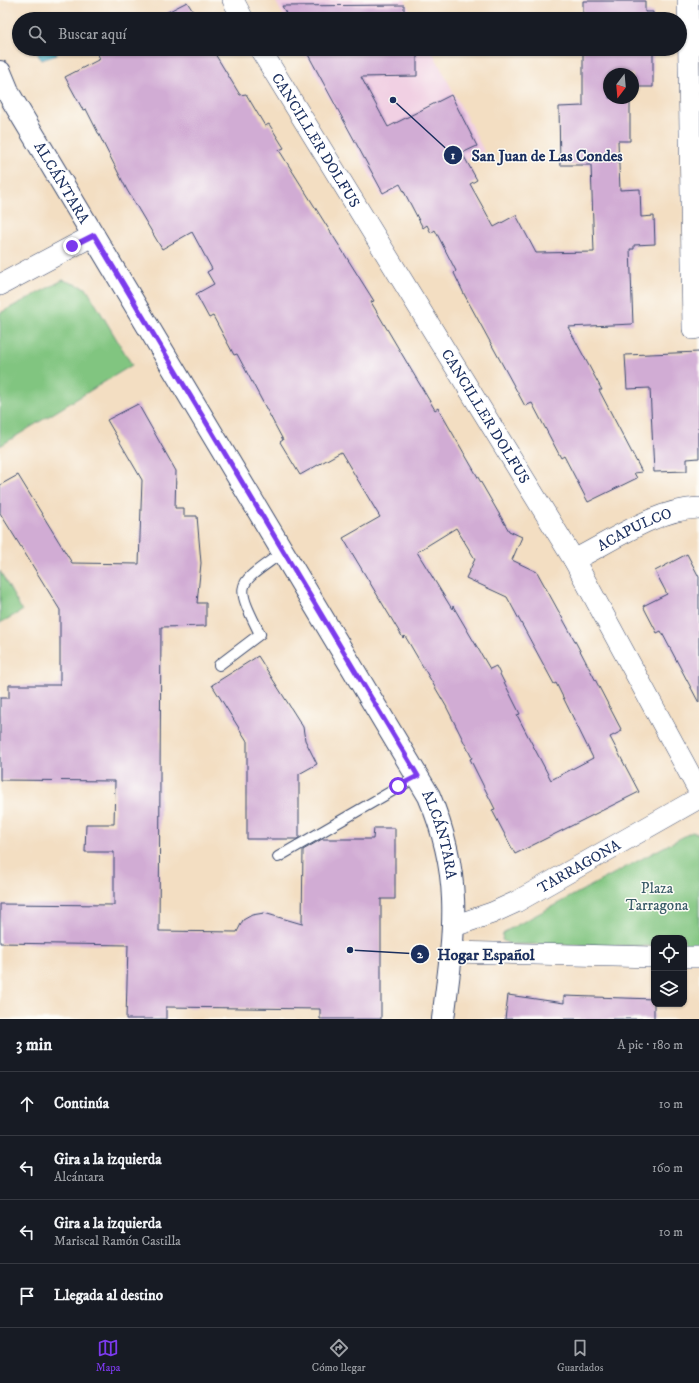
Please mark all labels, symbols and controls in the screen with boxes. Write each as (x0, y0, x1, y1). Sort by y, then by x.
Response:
search box (12, 12, 687, 56)
icon: search (26, 23, 48, 45)
text: Buscar aquí (58, 25, 126, 44)
north arrow (603, 68, 639, 104)
street label: CANCILLER DOLFUS (267, 69, 365, 211)
street label: ALCÁNTARA (30, 138, 94, 228)
callout: San Juan de Las Condes (443, 141, 630, 169)
text: San Juan de Las Condes (471, 146, 623, 166)
text: 1 (451, 148, 456, 163)
route end (63, 237, 81, 255)
street label: CANCILLER DOLFUS (437, 345, 534, 487)
street label: ACAPULCO (594, 503, 674, 555)
route start (389, 777, 407, 795)
street label: ALCÁNTARA (418, 786, 461, 881)
street label: TARRAGONA (534, 835, 624, 897)
park label: Plaza Tarragona (626, 879, 689, 915)
map controls (651, 935, 687, 1007)
button: locate (651, 935, 687, 971)
callout: Hogar Español (410, 940, 543, 968)
text: Hogar Español (437, 945, 536, 965)
text: 2 (417, 947, 424, 962)
button: layers (651, 971, 687, 1007)
text: 3 min (16, 1034, 52, 1056)
text: A pie · 180 m (617, 1037, 683, 1053)
icon: ahead (16, 1093, 38, 1115)
text: Continúa (54, 1094, 109, 1113)
text: 10 m (659, 1096, 683, 1112)
text: Gira a la izquierda (54, 1150, 162, 1169)
icon: left (16, 1157, 38, 1179)
text: 160 m (652, 1160, 683, 1176)
text: Alcántara (54, 1169, 104, 1185)
text: Gira a la izquierda (54, 1214, 162, 1233)
icon: left (16, 1221, 38, 1243)
text: 10 m (659, 1224, 683, 1240)
text: Mariscal Ramón Castilla (54, 1233, 181, 1249)
icon: arrive (16, 1285, 38, 1307)
text: Llegada al destino (54, 1286, 163, 1305)
tab: Mapa (96, 1337, 121, 1375)
tab: Cómo llegar (312, 1337, 366, 1375)
tab: Guardados (557, 1337, 603, 1375)

